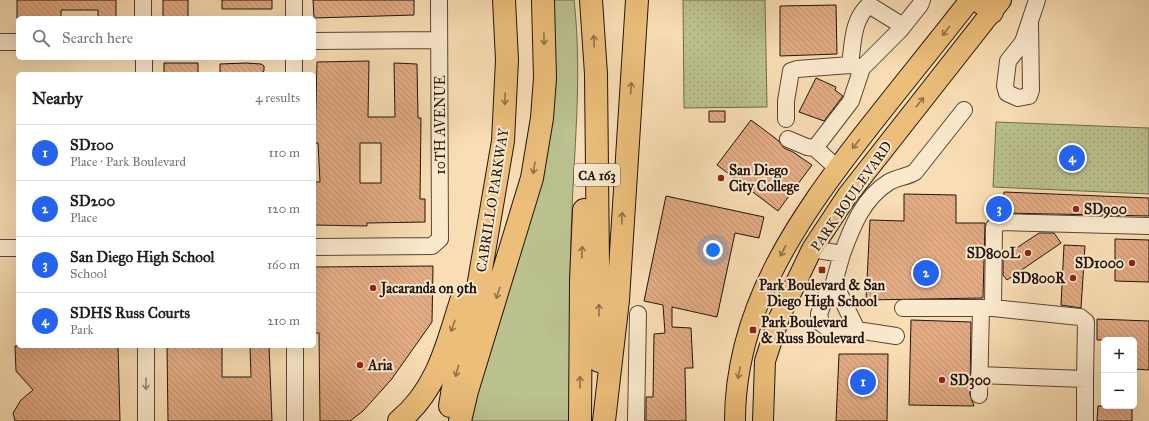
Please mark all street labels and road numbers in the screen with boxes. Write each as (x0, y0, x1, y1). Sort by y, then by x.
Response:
street label: 10TH AVENUE (432, 75, 449, 175)
street label: CABRILLO PARKWAY (473, 126, 512, 273)
street label: PARK BOULEVARD (807, 138, 896, 254)
road number: CA 163 (574, 164, 620, 186)

